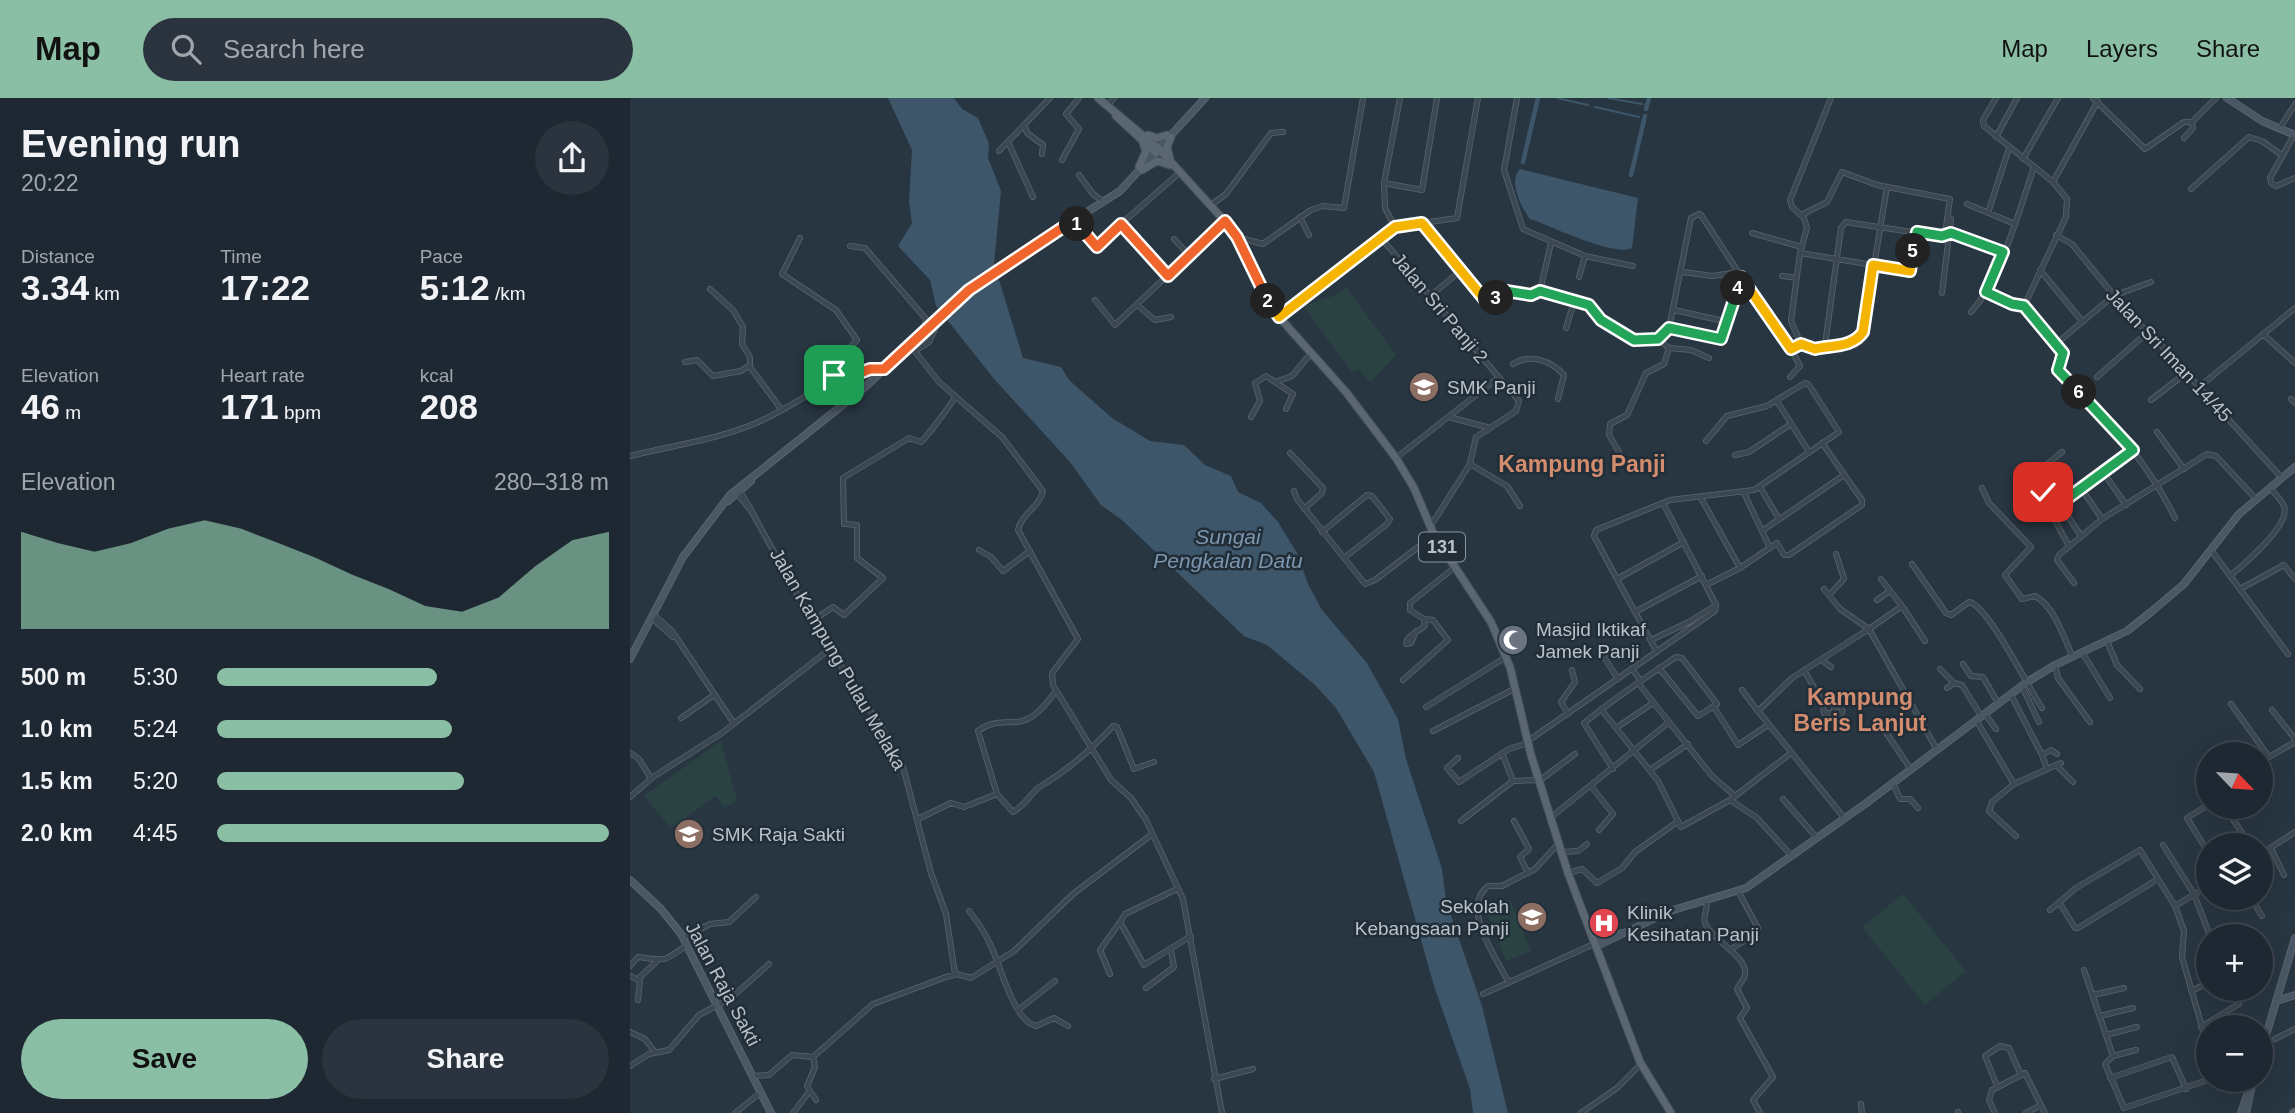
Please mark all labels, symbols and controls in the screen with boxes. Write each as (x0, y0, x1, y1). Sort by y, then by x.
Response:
search box (143, 18, 633, 81)
text: Map (35, 30, 101, 67)
icon: search (167, 30, 205, 68)
text: Search here (223, 34, 365, 64)
text: Map (2001, 35, 2048, 62)
text: Layers (2086, 35, 2158, 62)
text: Share (2196, 35, 2260, 62)
button: share (535, 121, 609, 195)
text: Evening run (21, 123, 241, 165)
text: 20:22 (21, 170, 79, 196)
pin: 1 (1060, 206, 1094, 242)
text: 1 (1071, 213, 1082, 234)
pin: 5 (1896, 234, 1930, 268)
text: 5 (1907, 240, 1918, 261)
text: Distance (21, 246, 95, 267)
text: Time (220, 246, 262, 267)
text: Pace (420, 246, 463, 267)
street label: Jalan Sri Panji 2 (1388, 249, 1492, 367)
text: 3.34 (21, 268, 89, 307)
text: 17:22 (220, 268, 310, 307)
text: 5:12 (420, 268, 490, 307)
pin: 4 (1720, 270, 1756, 306)
text: 4 (1732, 277, 1743, 298)
pin: 3 (1478, 280, 1514, 316)
text: km (89, 283, 120, 304)
text: /km (490, 283, 526, 304)
pin: 2 (1250, 284, 1286, 318)
street label: Jalan Sri Iman 14/45 (2102, 284, 2236, 426)
text: 3 (1490, 287, 1501, 308)
text: 2 (1262, 290, 1273, 311)
pin (804, 345, 864, 405)
icon: arrive (815, 356, 853, 394)
text: Elevation (21, 365, 99, 386)
text: Heart rate (220, 365, 305, 386)
text: kcal (420, 365, 453, 386)
school or university icon: SMK Panji (1407, 370, 1441, 404)
pin: 6 (2062, 374, 2096, 410)
place label: SMK Panji (1447, 377, 1536, 398)
text: 6 (2073, 381, 2084, 402)
text: 46 (21, 387, 60, 426)
text: 171 (220, 387, 279, 426)
text: 208 (420, 387, 478, 426)
text: m (60, 402, 81, 423)
text: bpm (279, 402, 321, 423)
district label: Kampung Panji (1498, 451, 1666, 477)
pin (2013, 462, 2073, 522)
text: Elevation (21, 469, 116, 495)
text: 280–318 m (494, 469, 609, 495)
icon: check (2024, 473, 2062, 511)
water label: Sungai Pengkalan Datu (1153, 525, 1303, 572)
road number: 131 (1419, 532, 1465, 561)
street label: Jalan Kampung Pulau Melaka (766, 544, 910, 774)
place label: Masjid Iktikaf Jamek Panji (1536, 619, 1647, 662)
mosque icon: Masjid Iktikaf Jamek Panji (1496, 623, 1530, 657)
text: 500 m (21, 664, 86, 690)
text: 5:30 (133, 664, 178, 690)
district label: Kampung Beris Lanjut (1794, 684, 1927, 736)
text: 1.0 km (21, 716, 93, 742)
text: 5:24 (133, 716, 178, 742)
north arrow (2196, 742, 2273, 819)
map controls (2196, 742, 2273, 1092)
text: 1.5 km (21, 768, 93, 794)
text: 5:20 (133, 768, 178, 794)
school or university icon: SMK Raja Sakti (672, 817, 706, 851)
text: 2.0 km (21, 820, 93, 846)
text: 4:45 (133, 820, 178, 846)
place label: SMK Raja Sakti (712, 824, 845, 845)
button: layers (2196, 833, 2273, 910)
place label: Sekolah Kebangsaan Panji (1355, 896, 1509, 939)
school or university icon: Sekolah Kebangsaan Panji (1515, 900, 1549, 934)
place label: Klinik Kesihatan Panji (1627, 902, 1759, 945)
hospital icon: Klinik Kesihatan Panji (1587, 906, 1621, 940)
street label: Jalan Raja Sakti (682, 918, 764, 1050)
button: + (2196, 924, 2273, 1001)
button: − (2196, 1015, 2273, 1092)
button: Save (21, 1019, 308, 1099)
button: Share (322, 1019, 609, 1099)

